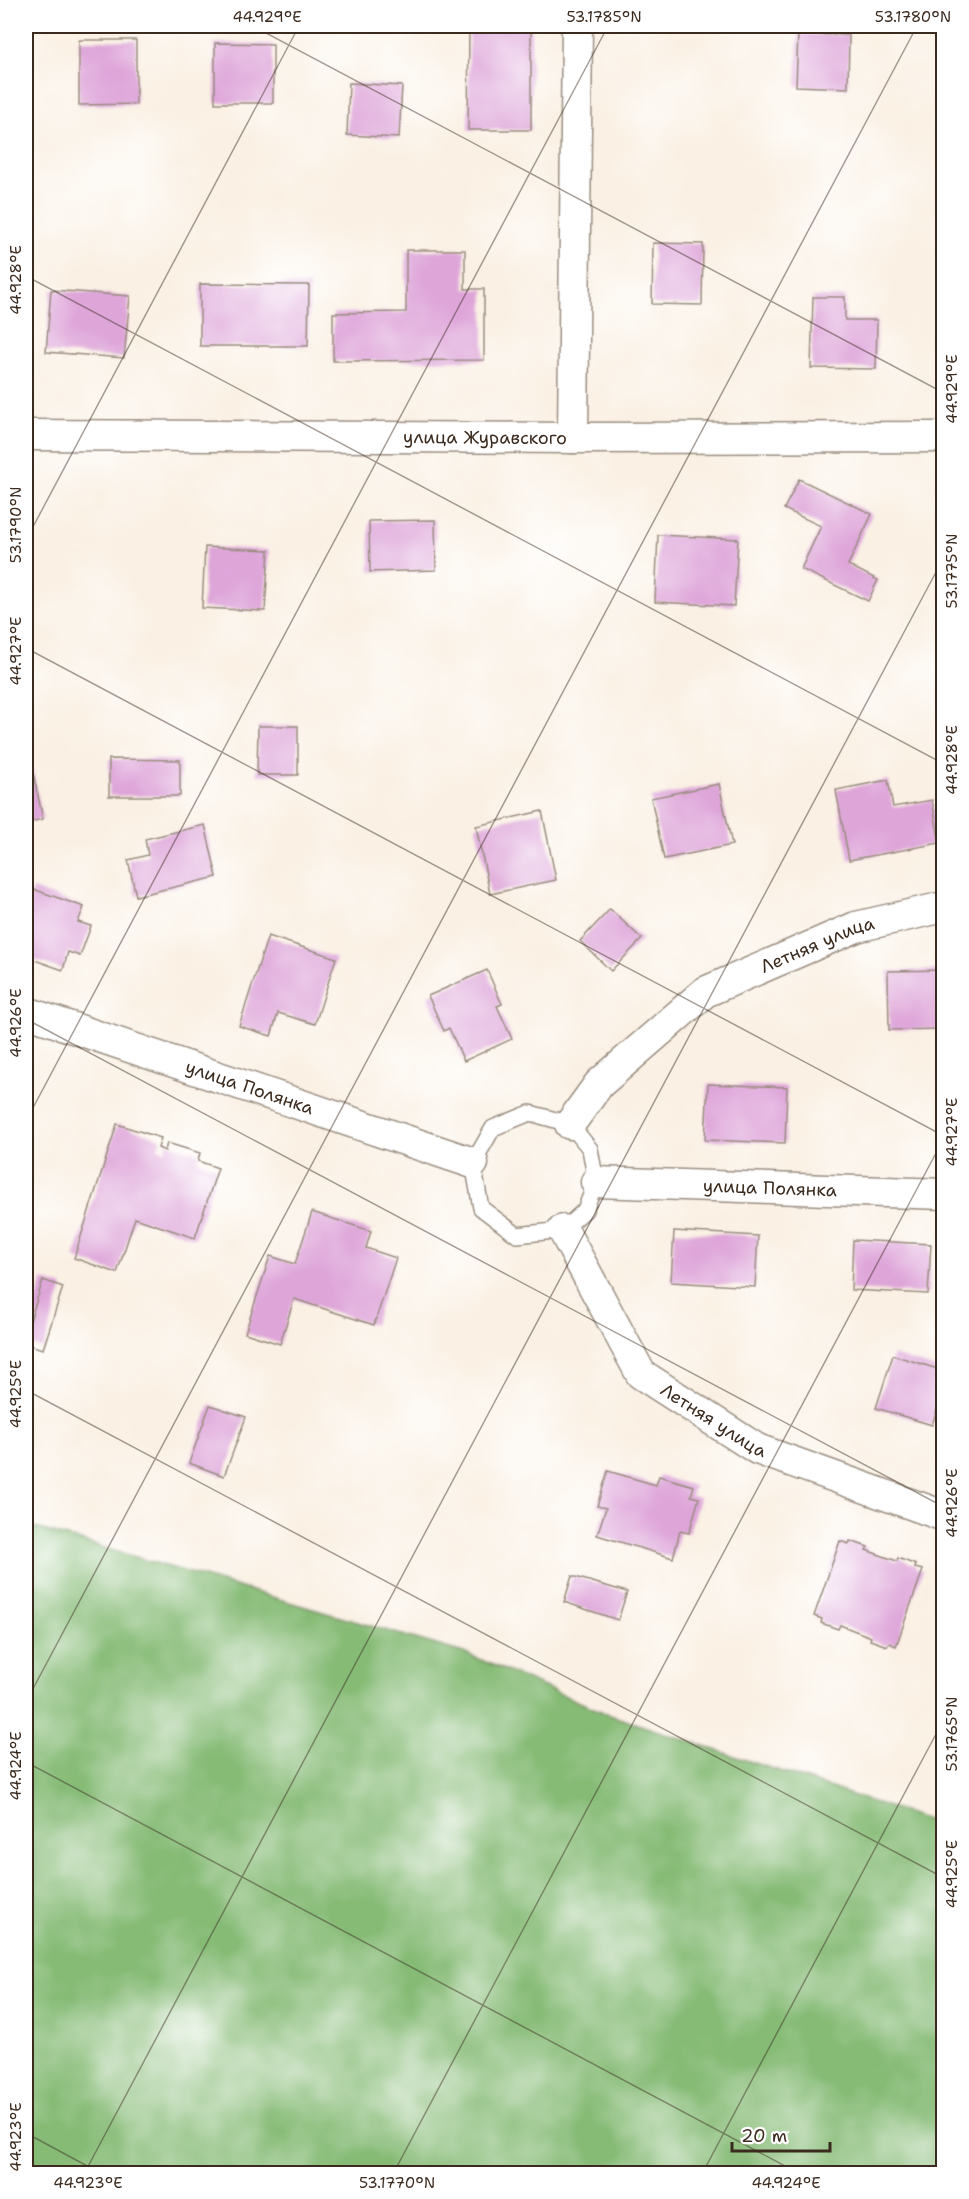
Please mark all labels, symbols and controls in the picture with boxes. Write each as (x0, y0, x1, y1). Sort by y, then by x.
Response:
text: 44.929°E (232, 7, 302, 27)
text: 53.1785°N (566, 7, 642, 27)
text: 53.1780°N (875, 7, 951, 27)
text: 44.928°E (6, 245, 26, 315)
text: 44.929°E (942, 354, 962, 424)
street label: улица Журавского (403, 425, 567, 450)
text: 53.1790°N (6, 487, 26, 563)
text: 53.1775°N (942, 534, 962, 608)
text: 44.927°E (6, 617, 26, 685)
text: 44.928°E (942, 725, 962, 795)
street label: Летняя улица (757, 911, 877, 979)
text: 44.926°E (6, 988, 26, 1058)
street label: улица Полянка (182, 1055, 317, 1120)
text: 44.927°E (942, 1098, 962, 1166)
street label: улица Полянка (703, 1174, 837, 1202)
text: 44.925°E (6, 1360, 26, 1428)
street label: Летняя улица (656, 1378, 769, 1463)
text: 44.926°E (942, 1468, 962, 1538)
text: 53.1765°N (942, 1697, 962, 1771)
text: 44.924°E (6, 1731, 26, 1801)
text: 44.925°E (942, 1840, 962, 1908)
text: 44.923°E (6, 2102, 26, 2172)
scale bar (732, 2115, 830, 2153)
text: 20 m (741, 2124, 787, 2148)
text: 44.923°E (53, 2173, 123, 2193)
text: 53.1770°N (359, 2173, 435, 2193)
text: 44.924°E (751, 2173, 821, 2193)

